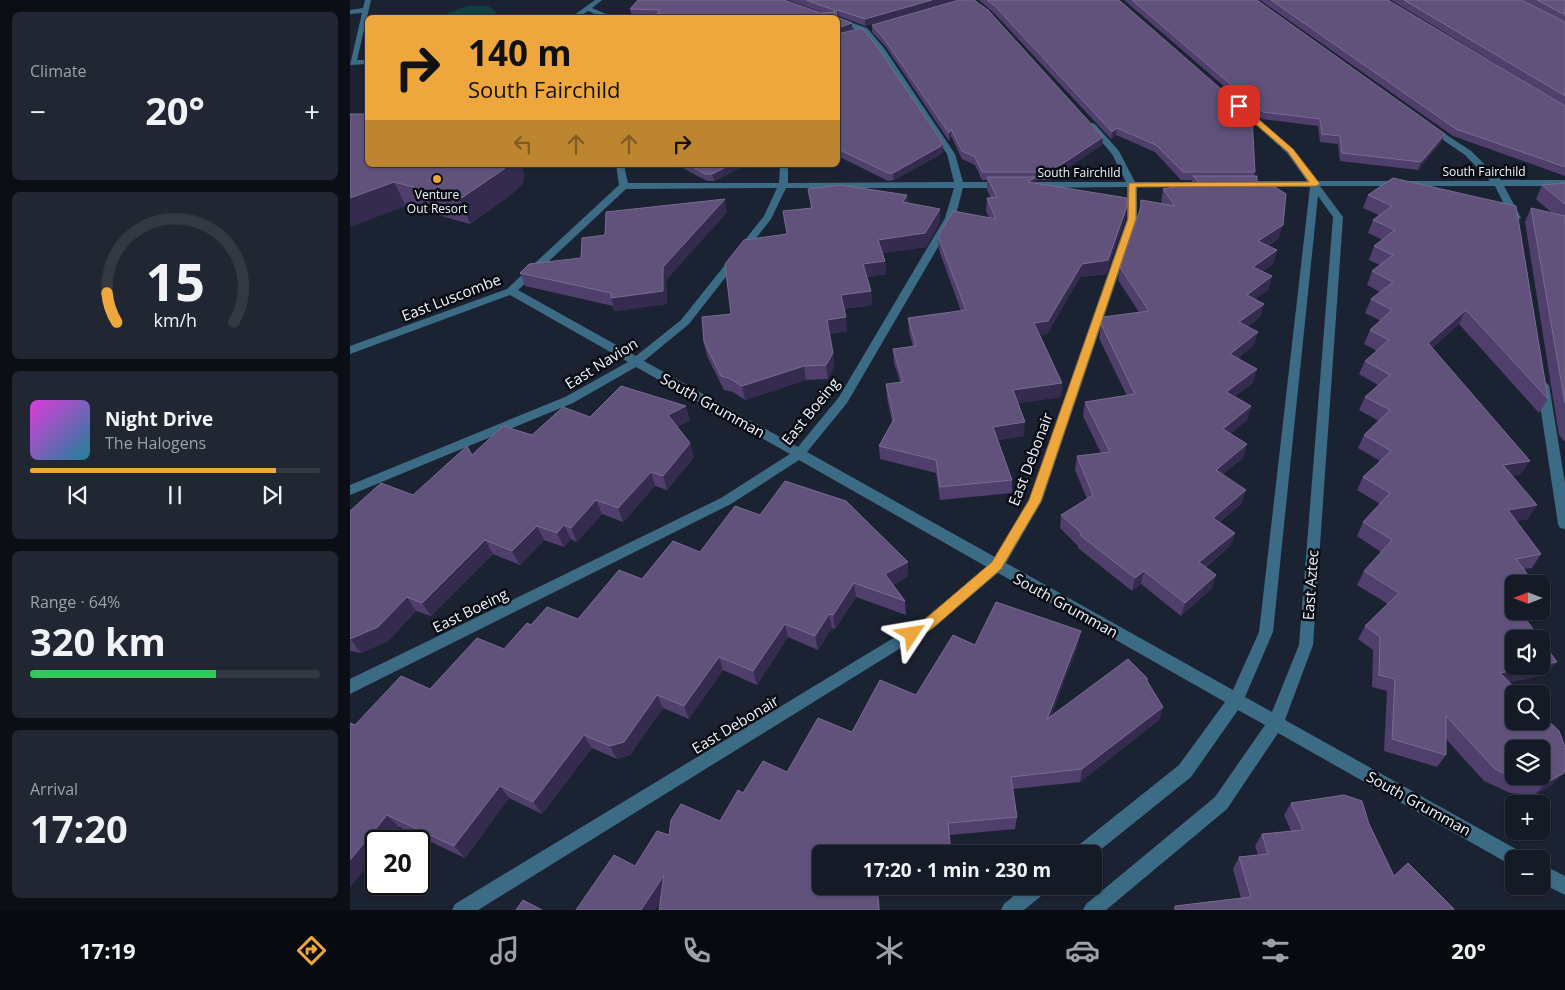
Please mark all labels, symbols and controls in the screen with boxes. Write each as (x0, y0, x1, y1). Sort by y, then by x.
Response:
text: 140 m (468, 29, 572, 76)
icon: right (385, 35, 450, 100)
text: Climate (30, 60, 87, 82)
text: South Fairchild (468, 74, 621, 104)
text: 20° (145, 84, 205, 136)
pin (1218, 85, 1260, 127)
text: − (30, 92, 46, 130)
text: + (304, 92, 320, 130)
icon: arrive (1225, 92, 1253, 120)
icon: left (509, 130, 537, 158)
icon: ahead (562, 130, 590, 158)
icon: ahead (615, 130, 643, 158)
icon: right (668, 130, 696, 158)
street label: South Fairchild (1442, 163, 1526, 180)
street label: South Fairchild (1037, 164, 1121, 181)
marker: Venture Out Resort (431, 173, 443, 185)
place label: Venture Out Resort (407, 186, 467, 217)
text: 15 (145, 245, 205, 316)
street label: East Luscombe (398, 269, 504, 325)
text: km/h (153, 308, 197, 332)
street label: East Navion (561, 333, 641, 393)
street label: South Grumman (657, 368, 769, 442)
street label: East Boeing (777, 373, 843, 449)
text: Night Drive (105, 406, 213, 432)
street label: East Debonair (1003, 410, 1057, 508)
text: The Halogens (105, 432, 206, 454)
icon: previous (64, 481, 92, 509)
icon: pause (161, 481, 189, 509)
icon: next (258, 481, 286, 509)
street label: East Aztec (1298, 549, 1322, 621)
street label: South Grumman (1010, 568, 1122, 642)
north arrow (1505, 575, 1550, 620)
map controls (1505, 575, 1550, 895)
street label: East Boeing (429, 583, 511, 637)
text: Range · 64% (30, 591, 120, 613)
position arrow (885, 607, 937, 659)
text: 320 km (30, 615, 166, 667)
button: sound (1505, 630, 1550, 675)
button: search (1505, 685, 1550, 730)
street label: East Debonair (688, 690, 782, 758)
button: layers (1505, 740, 1550, 785)
street label: South Grumman (1363, 766, 1475, 840)
text: Arrival (30, 778, 78, 800)
button: + (1505, 795, 1550, 840)
text: 17:20 (30, 802, 128, 854)
speed limit sign: 20 (365, 830, 430, 895)
button: − (1505, 850, 1550, 895)
text: 17:20 · 1 min · 230 m (863, 857, 1051, 883)
icon: directions (294, 933, 329, 968)
icon: music (487, 933, 522, 968)
icon: phone (679, 933, 714, 968)
icon: climate (872, 933, 907, 968)
icon: car (1065, 933, 1100, 968)
icon: filters (1258, 933, 1293, 968)
text: 17:19 (79, 935, 136, 965)
text: 20° (1451, 935, 1486, 965)

